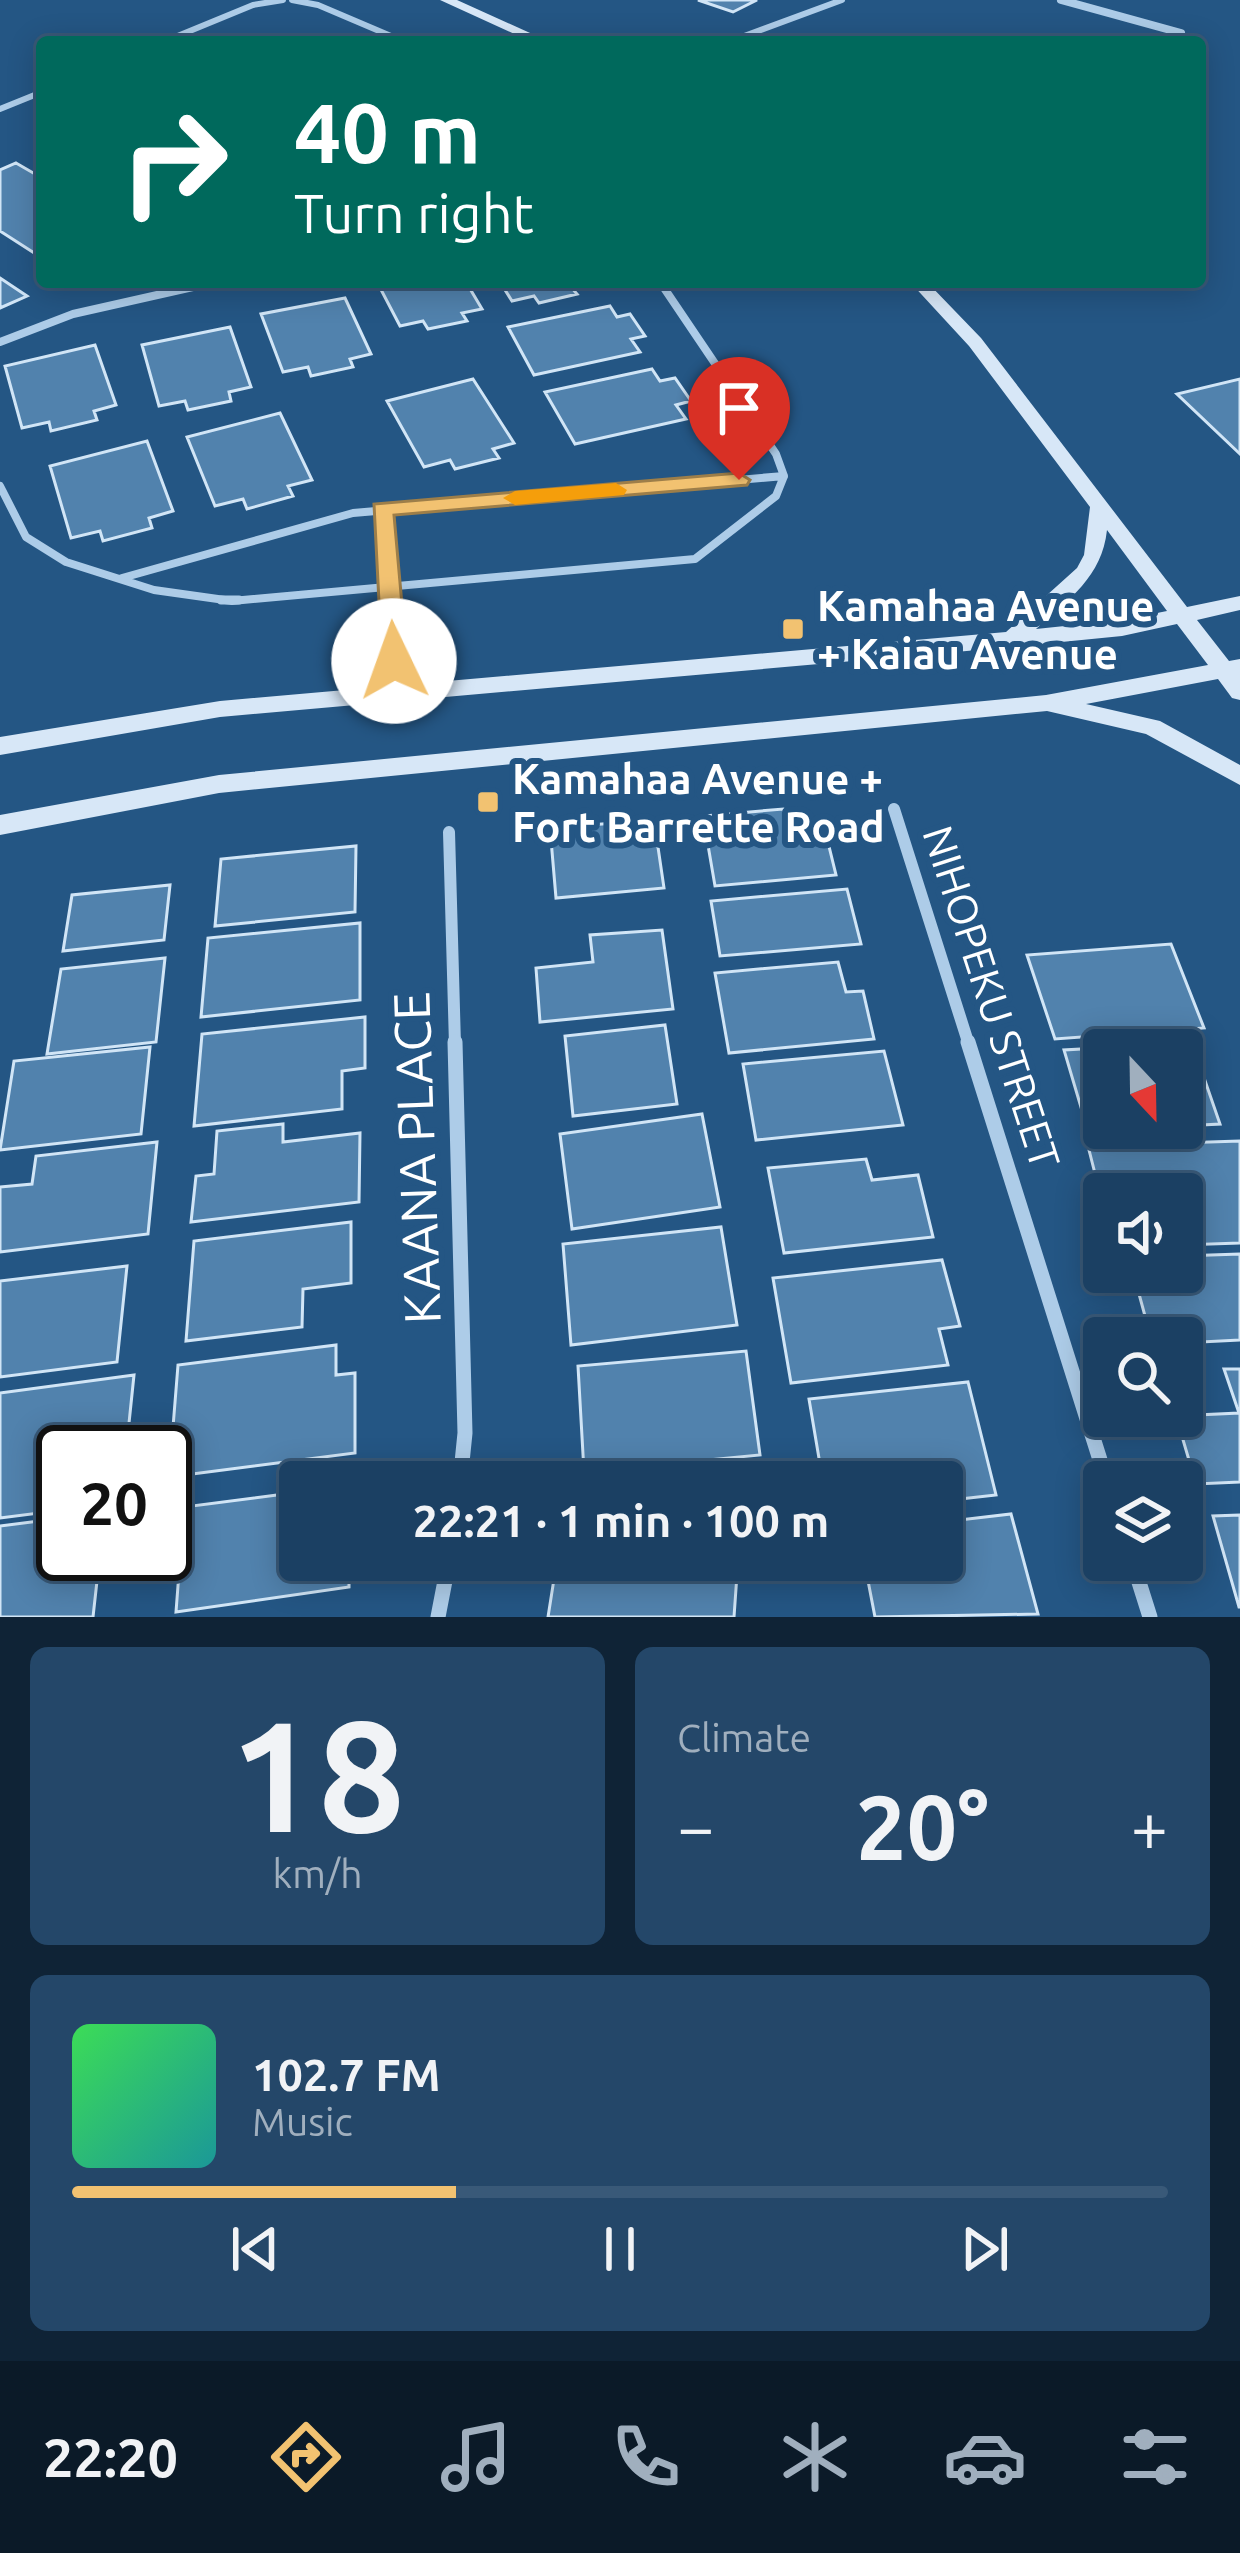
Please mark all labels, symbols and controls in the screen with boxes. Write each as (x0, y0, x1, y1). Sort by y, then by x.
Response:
icon: right (96, 84, 252, 240)
text: 40 m (294, 85, 481, 179)
text: Turn right (294, 183, 534, 243)
pin (688, 357, 790, 480)
icon: arrive (706, 375, 772, 441)
place label: Kamahaa Avenue + Kaiau Avenue (817, 582, 1154, 677)
position arrow (331, 598, 457, 724)
marker: Kamahaa Avenue + Kaiau Avenue (780, 616, 806, 642)
place label: Kamahaa Avenue + Fort Barrette Road (512, 755, 885, 850)
marker: Kamahaa Avenue + Fort Barrette Road (475, 789, 501, 815)
street label: NIHOPEKU STREET (914, 820, 1070, 1174)
street label: KAANA PLACE (381, 991, 451, 1325)
north arrow (1083, 1029, 1203, 1149)
map controls (1083, 1029, 1203, 1581)
button: sound (1083, 1173, 1203, 1293)
button: search (1083, 1317, 1203, 1437)
speed limit sign: 20 (36, 1425, 192, 1581)
button: layers (1083, 1461, 1203, 1581)
text: 22:21 · 1 min · 100 m (413, 1495, 829, 1546)
text: 18 (230, 1687, 405, 1861)
text: Climate (677, 1716, 811, 1759)
text: 20° (856, 1776, 989, 1877)
text: − (677, 1789, 714, 1863)
text: + (1131, 1789, 1168, 1863)
text: km/h (272, 1852, 363, 1895)
text: 102.7 FM (252, 2049, 441, 2100)
text: Music (252, 2100, 353, 2143)
icon: previous (222, 2216, 288, 2282)
icon: pause (587, 2216, 653, 2282)
icon: next (952, 2216, 1018, 2282)
icon: directions (264, 2415, 348, 2499)
icon: music (434, 2415, 518, 2499)
icon: phone (604, 2415, 688, 2499)
icon: climate (773, 2415, 857, 2499)
icon: car (943, 2415, 1027, 2499)
icon: filters (1113, 2415, 1197, 2499)
text: 22:20 (43, 2427, 178, 2487)

